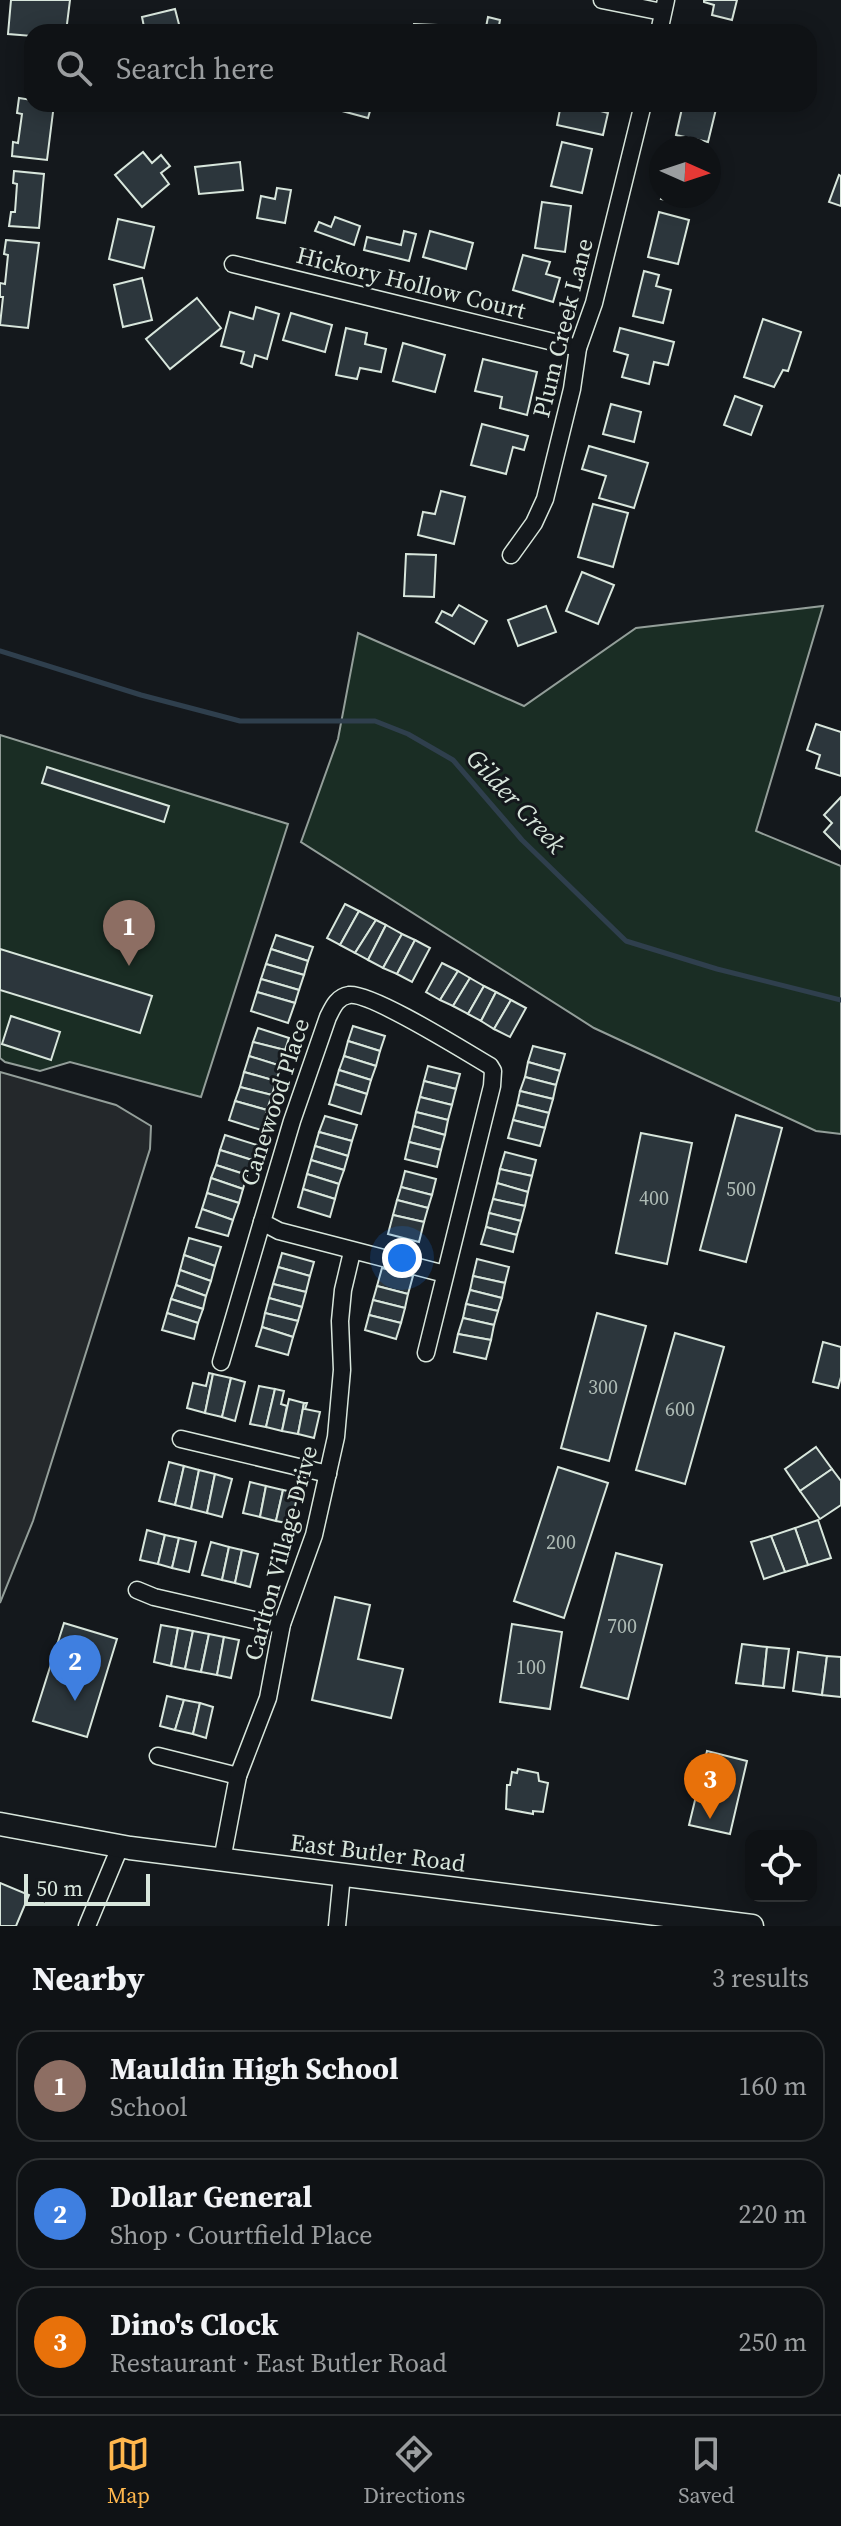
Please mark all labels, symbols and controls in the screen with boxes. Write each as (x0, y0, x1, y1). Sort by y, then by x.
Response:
search box (24, 24, 817, 112)
icon: search (52, 46, 96, 90)
text: Search here (116, 48, 274, 89)
north arrow (649, 136, 721, 208)
street label: Plum Creek Lane (524, 235, 601, 421)
street label: Hickory Hollow Court (293, 238, 529, 327)
water label: Gilder Creek (458, 741, 574, 862)
pin: 1 (103, 900, 155, 966)
street label: Canewood Place (232, 1014, 317, 1190)
house number: 500 (726, 1175, 756, 1203)
house number: 400 (639, 1184, 669, 1212)
your location (382, 1238, 422, 1278)
house number: 300 (588, 1373, 618, 1401)
house number: 600 (665, 1395, 695, 1423)
street label: Carlton Village Drive (236, 1442, 325, 1664)
house number: 200 (546, 1528, 576, 1556)
house number: 700 (607, 1612, 637, 1640)
pin: 2 (49, 1635, 101, 1701)
house number: 100 (516, 1653, 546, 1681)
pin: 3 (684, 1753, 736, 1819)
street label: East Butler Road (288, 1825, 468, 1880)
map controls (745, 1830, 817, 1902)
button: locate (745, 1830, 817, 1902)
scale bar (24, 1870, 150, 1906)
text: 50 m (36, 1873, 83, 1903)
text: Nearby (32, 1955, 145, 2001)
text: 3 results (712, 1960, 809, 1996)
text: Mauldin High School (110, 2048, 399, 2089)
text: 1 (53, 2068, 67, 2104)
text: 160 m (739, 2068, 807, 2104)
text: School (110, 2089, 187, 2125)
text: Dollar General (110, 2176, 312, 2217)
text: 2 (53, 2196, 67, 2232)
text: 220 m (739, 2196, 807, 2232)
text: Shop · Courtfield Place (110, 2217, 373, 2253)
text: Dino's Clock (110, 2304, 278, 2345)
text: 3 (53, 2324, 67, 2360)
text: 250 m (739, 2324, 807, 2360)
text: Restaurant · East Butler Road (110, 2345, 447, 2381)
tab: Map (106, 2432, 150, 2510)
tab: Directions (363, 2432, 465, 2510)
tab: Saved (678, 2432, 735, 2510)

